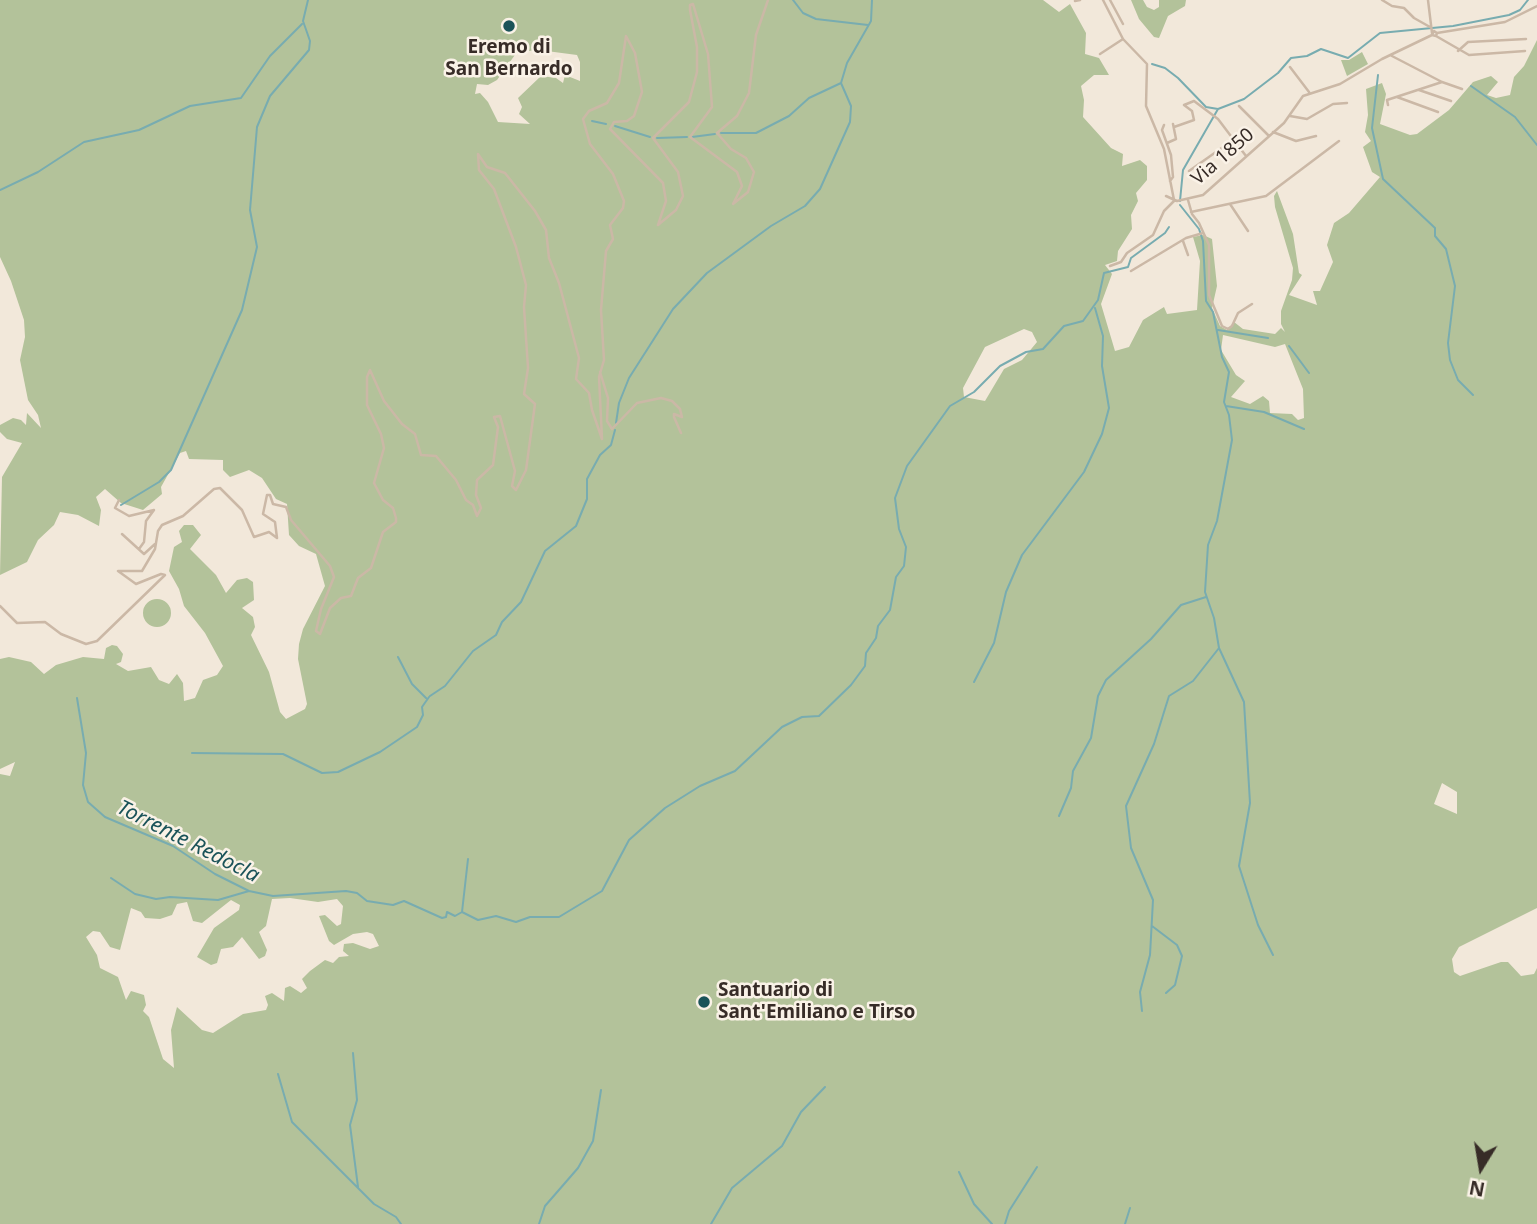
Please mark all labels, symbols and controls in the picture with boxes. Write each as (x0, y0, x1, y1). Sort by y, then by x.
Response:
marker: Eremo di San Bernardo (501, 18, 517, 34)
place label: Eremo di San Bernardo (445, 37, 573, 81)
street label: Via 1850 (1187, 124, 1259, 190)
water label: Torrente Redocla (113, 795, 263, 889)
place label: Santuario di Sant'Emiliano e Tirso (718, 980, 915, 1024)
marker: Santuario di Sant'Emiliano e Tirso (696, 994, 712, 1010)
north arrow (1446, 1133, 1516, 1203)
text: N (1467, 1174, 1487, 1203)

